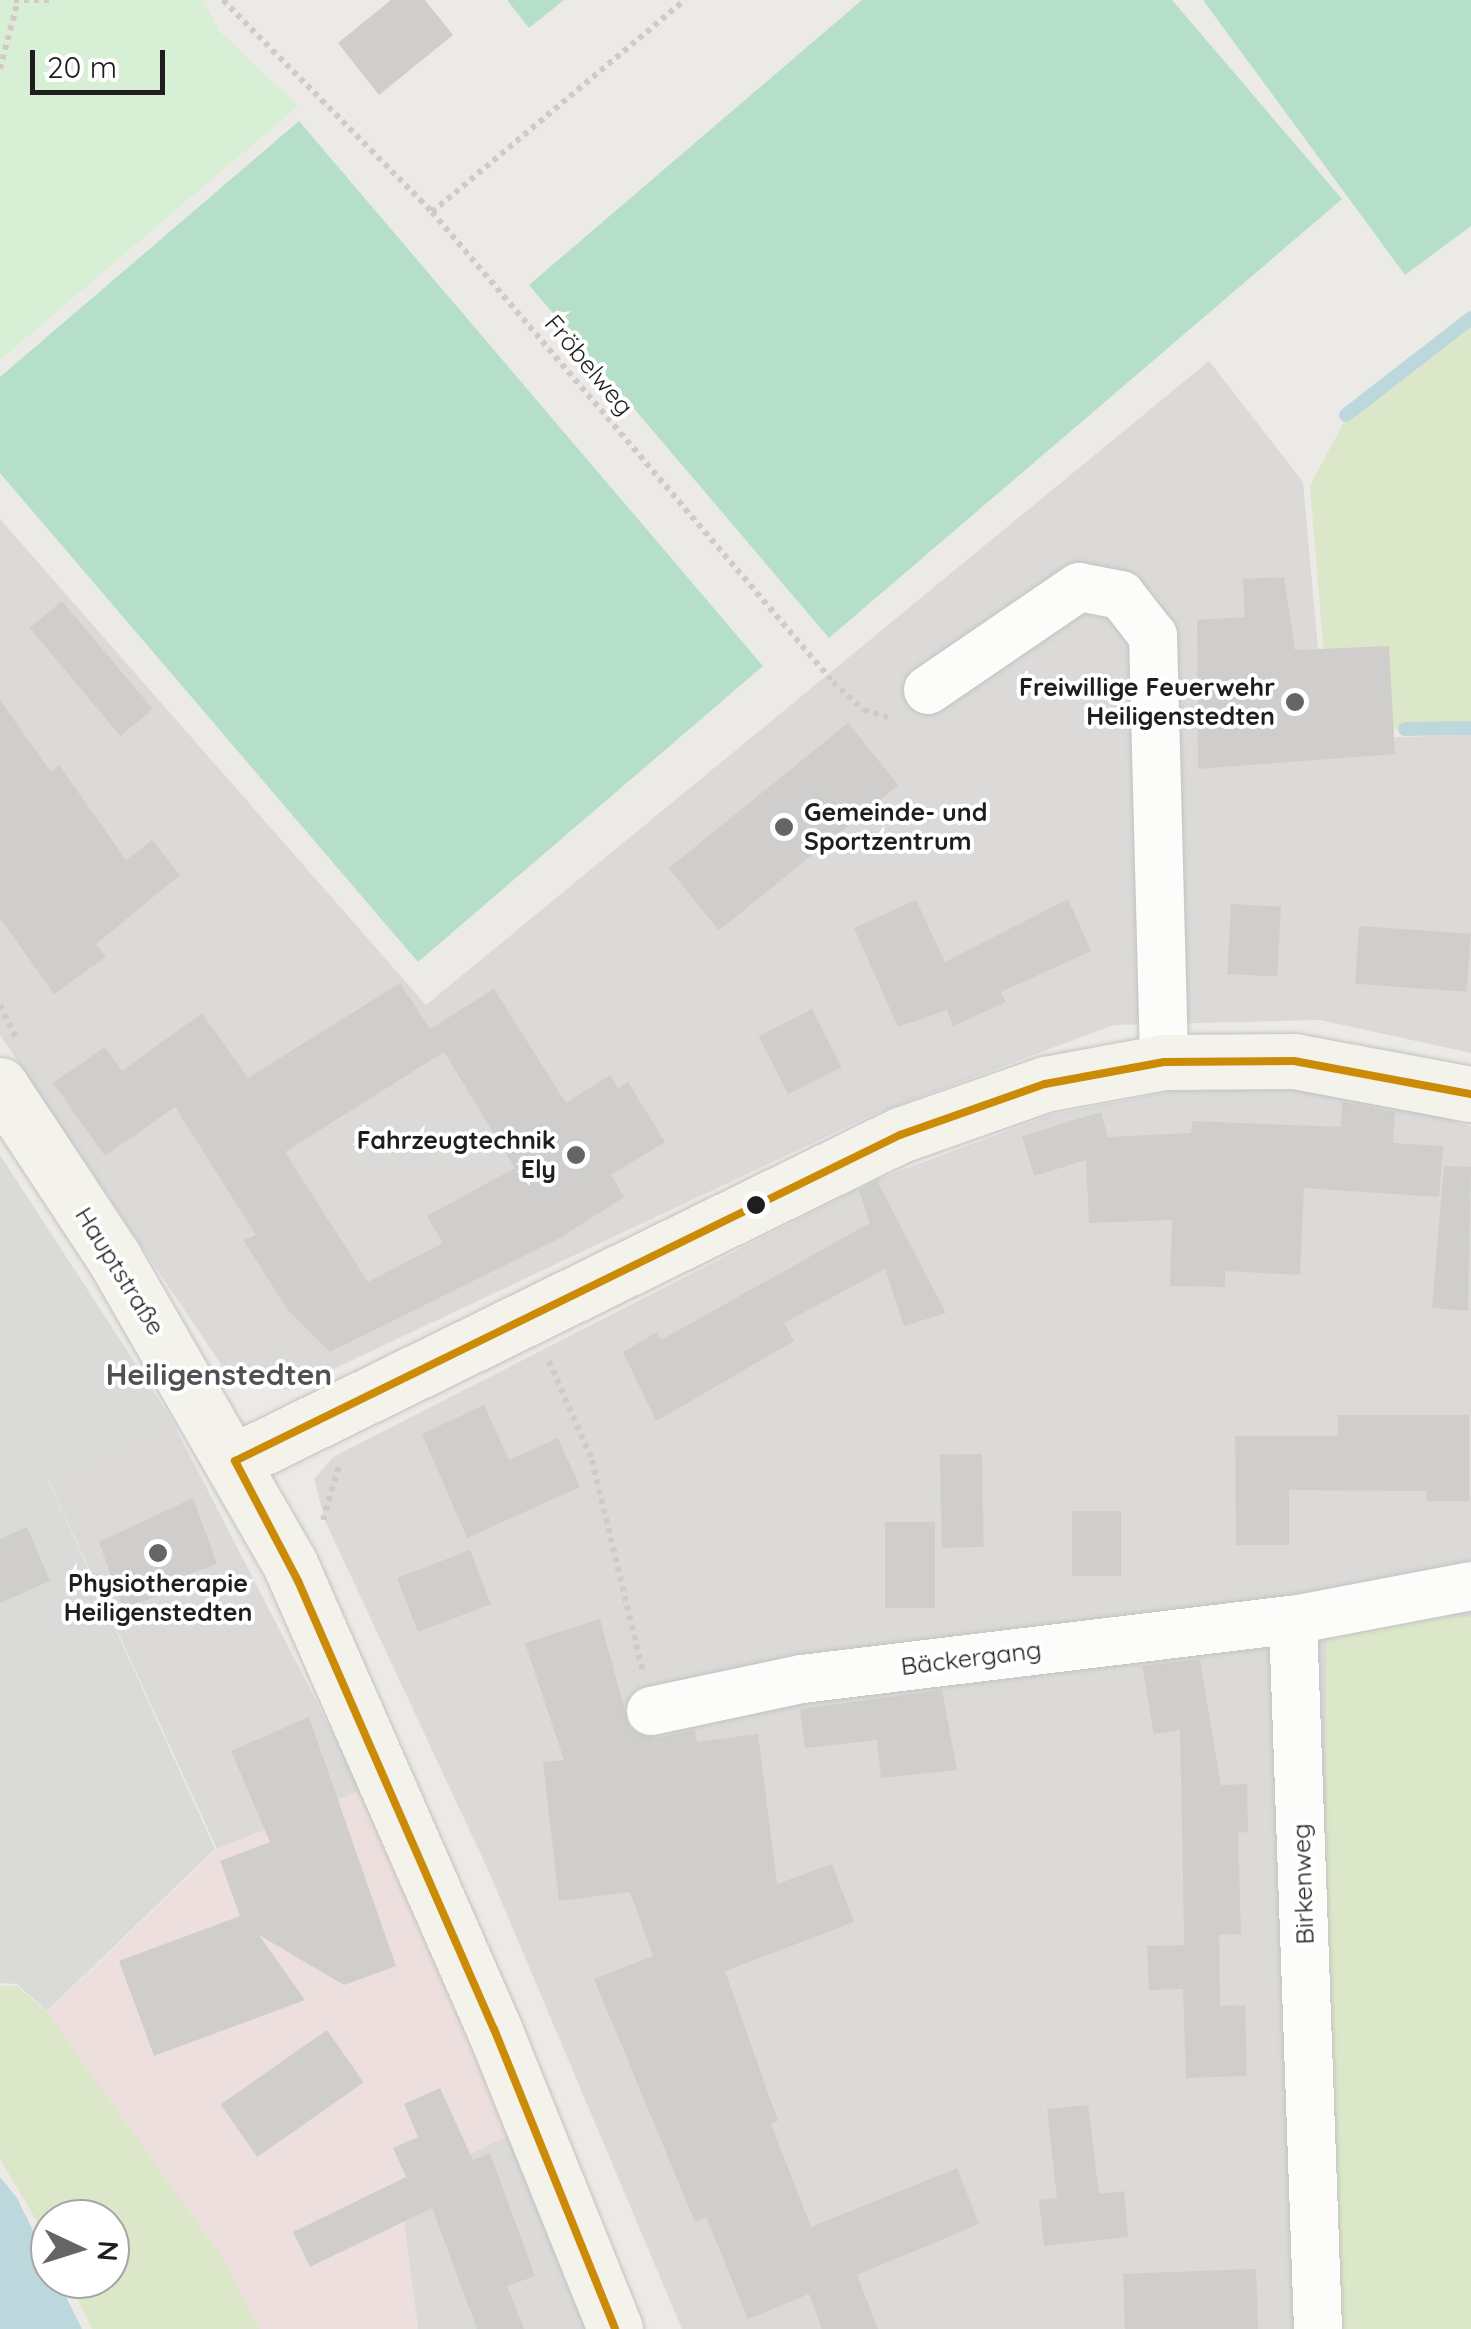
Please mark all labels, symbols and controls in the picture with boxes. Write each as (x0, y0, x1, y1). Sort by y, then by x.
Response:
scale bar (35, 30, 170, 92)
text: 20 m (47, 48, 117, 86)
street label: Fröbelweg (538, 309, 640, 421)
place label: Freiwillige Feuerwehr Heiligenstedten (1019, 673, 1275, 732)
marker: Freiwillige Feuerwehr Heiligenstedten (1284, 691, 1306, 713)
place label: Gemeinde- und Sportzentrum (804, 798, 987, 857)
marker: Gemeinde- und Sportzentrum (773, 816, 795, 838)
place label: Fahrzeugtechnik Ely (357, 1126, 556, 1185)
marker: Fahrzeugtechnik Ely (565, 1144, 587, 1166)
unlabelled marker (746, 1195, 766, 1215)
street label: Hauptstraße (69, 1201, 171, 1341)
district label: Heiligenstedten (106, 1356, 332, 1392)
marker: Physiotherapie Heiligenstedten (147, 1542, 169, 1564)
place label: Physiotherapie Heiligenstedten (64, 1569, 252, 1628)
street label: Bäckergang (899, 1635, 1043, 1681)
street label: Birkenweg (1286, 1823, 1320, 1945)
north arrow (30, 2199, 130, 2299)
text: N (90, 2239, 127, 2262)

